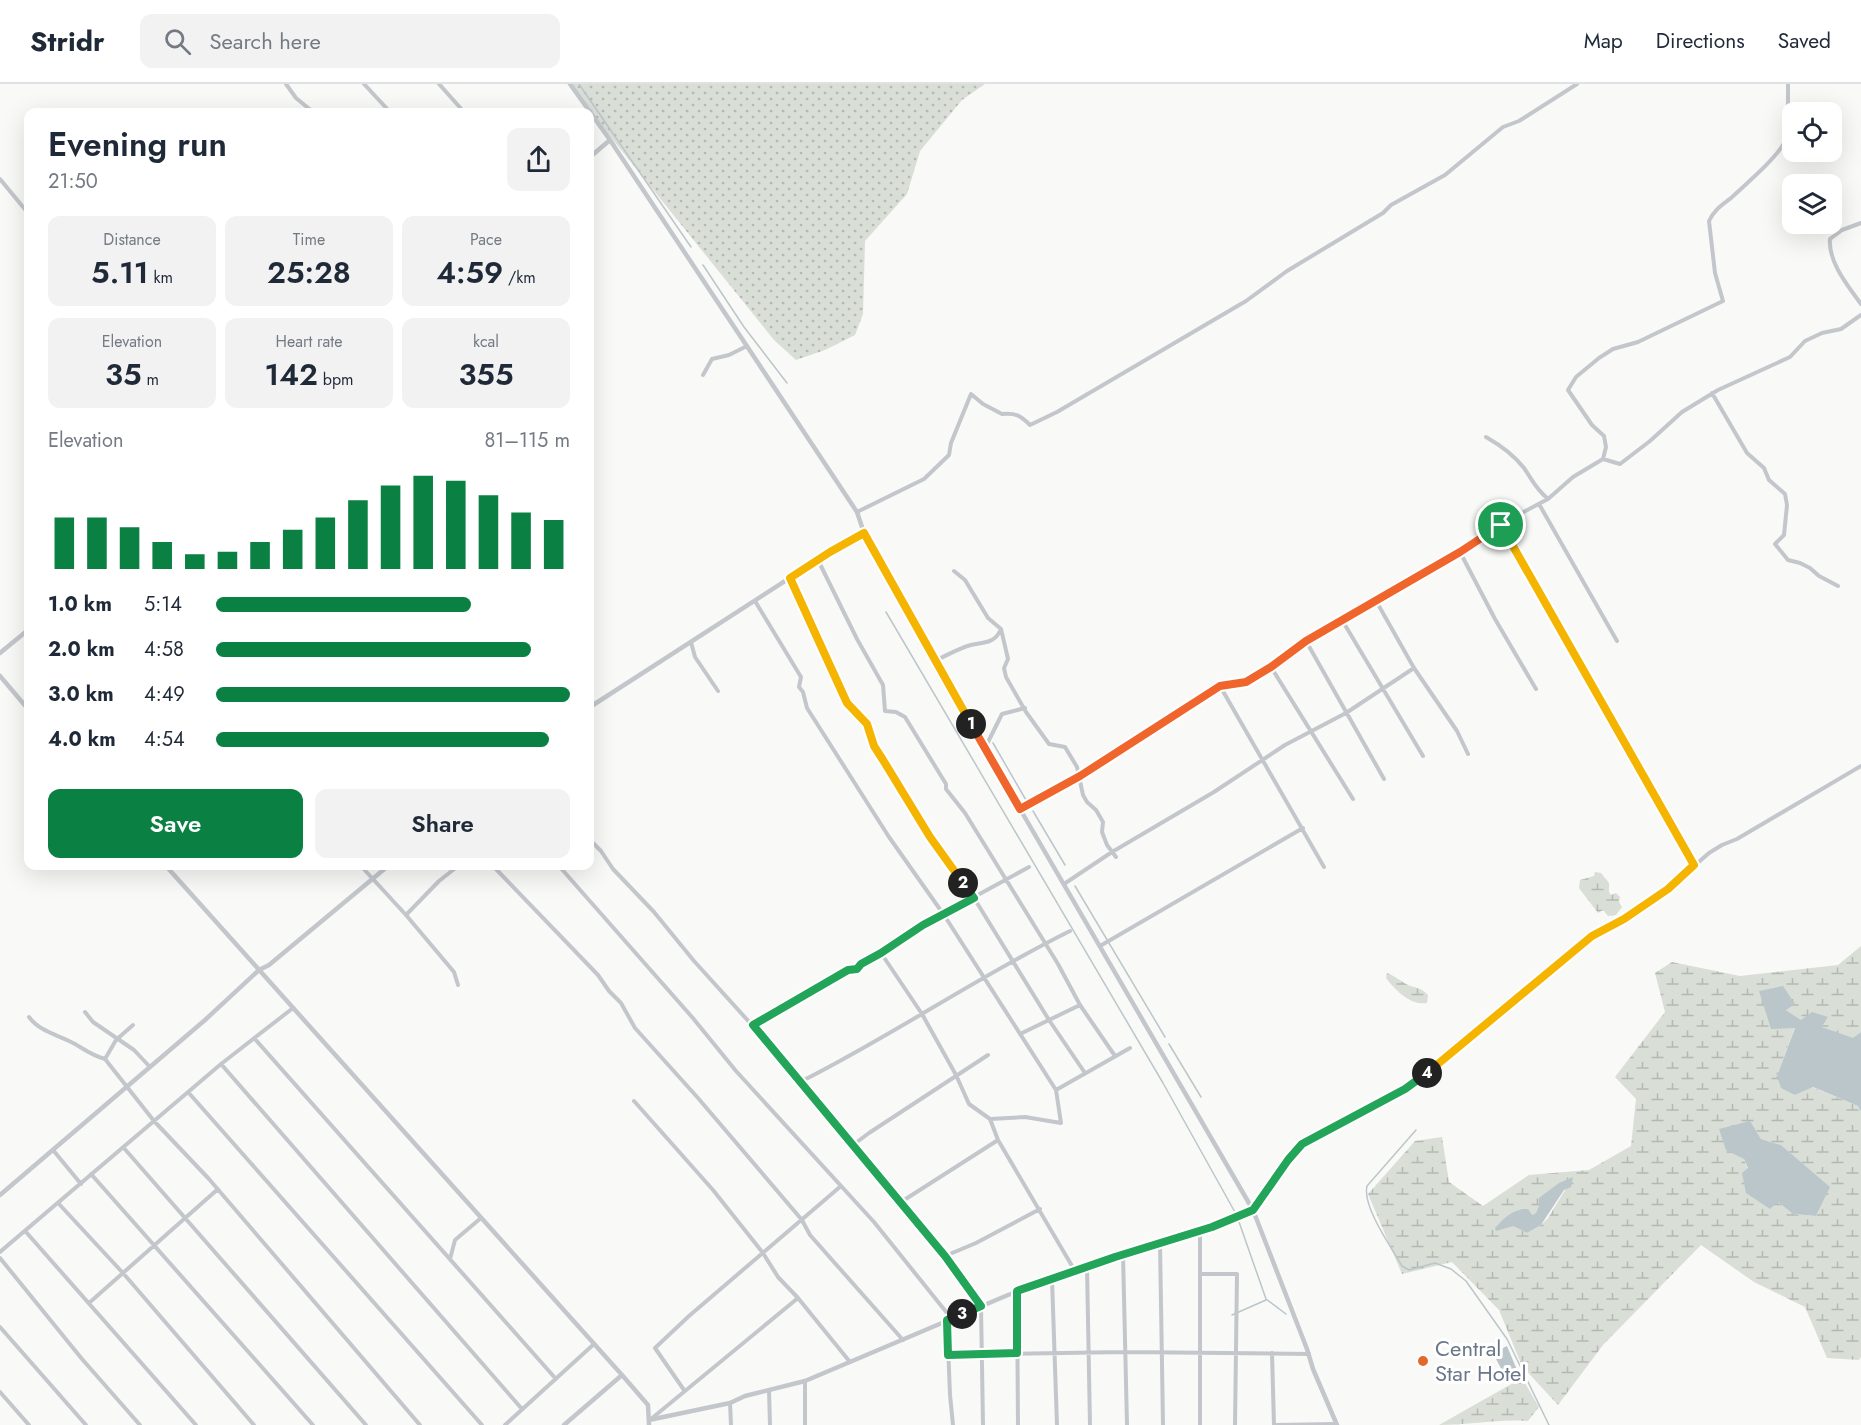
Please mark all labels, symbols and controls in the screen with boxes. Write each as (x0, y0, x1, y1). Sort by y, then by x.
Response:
search box (140, 14, 560, 68)
text: Stridr (30, 21, 104, 62)
icon: search (161, 25, 194, 58)
text: Search here (209, 25, 321, 57)
text: Map (1584, 26, 1623, 56)
text: Directions (1656, 26, 1745, 56)
text: Saved (1778, 26, 1831, 56)
map controls (1782, 102, 1842, 234)
button: locate (1782, 102, 1842, 162)
text: Evening run (48, 121, 227, 168)
button: share (507, 128, 570, 191)
text: 21:50 (48, 167, 98, 196)
button: layers (1782, 174, 1842, 234)
text: Distance (103, 228, 161, 251)
text: Time (293, 228, 325, 251)
text: Pace (470, 228, 502, 251)
text: 5.11 (91, 251, 149, 294)
text: 25:28 (267, 251, 351, 294)
text: 4:59 (436, 251, 503, 294)
text: km (149, 266, 173, 289)
text: /km (503, 266, 536, 289)
text: Elevation (102, 330, 162, 353)
text: Heart rate (276, 330, 342, 353)
text: kcal (473, 330, 499, 353)
text: 35 (105, 353, 142, 396)
text: 142 (265, 353, 318, 396)
text: 355 (458, 353, 514, 396)
text: m (142, 368, 159, 391)
text: bpm (318, 368, 354, 391)
text: Elevation (48, 426, 123, 455)
text: 81–115 m (484, 426, 570, 455)
pin (1475, 499, 1526, 550)
icon: arrive (1484, 508, 1517, 541)
text: 1.0 km (48, 590, 112, 619)
text: 5:14 (144, 590, 182, 619)
text: 2.0 km (48, 635, 115, 664)
text: 4:58 (144, 635, 184, 664)
text: 3.0 km (48, 680, 114, 709)
text: 4:49 (144, 680, 185, 709)
pin: 1 (956, 709, 986, 739)
text: 1 (967, 712, 975, 735)
text: 4.0 km (48, 725, 116, 754)
text: 4:54 (144, 725, 185, 754)
button: Save (48, 789, 303, 858)
button: Share (315, 789, 570, 858)
pin: 2 (948, 868, 978, 898)
text: 2 (958, 871, 968, 894)
pin: 4 (1412, 1058, 1442, 1088)
text: 4 (1421, 1061, 1433, 1084)
pin: 3 (947, 1299, 977, 1329)
text: 3 (957, 1302, 967, 1325)
place label: Central Star Hotel (1435, 1332, 1526, 1389)
marker: Central Star Hotel (1416, 1354, 1430, 1368)

